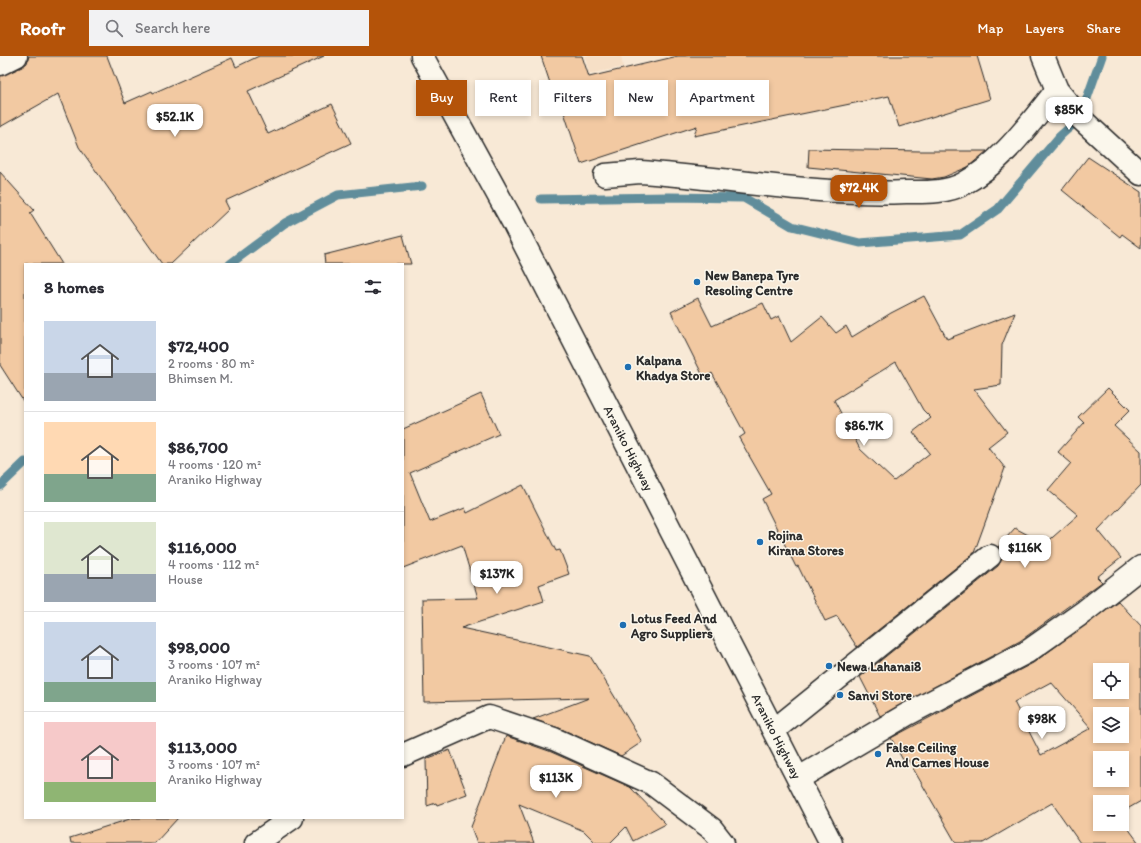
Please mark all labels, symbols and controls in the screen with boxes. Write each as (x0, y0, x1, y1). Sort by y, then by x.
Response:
search box (89, 10, 369, 46)
text: Roofr (20, 17, 65, 40)
icon: search (103, 17, 125, 39)
text: Search here (135, 19, 210, 37)
text: Map (978, 20, 1003, 37)
text: Layers (1025, 20, 1064, 37)
text: Share (1086, 20, 1121, 37)
chip: Buy (416, 80, 467, 116)
chip: Rent (475, 80, 531, 116)
chip: Filters (539, 80, 606, 116)
chip: New (614, 80, 668, 116)
chip: Apartment (676, 80, 769, 116)
pin: $85K (1045, 97, 1093, 131)
text: $85K (1055, 102, 1083, 117)
pin: $52.1K (142, 104, 208, 138)
text: $52.1K (156, 109, 194, 124)
pin: $72.4K (826, 175, 892, 209)
text: $72.4K (839, 180, 879, 195)
place label: New Banepa Tyre Resoling Centre (705, 268, 799, 299)
icon: filters (362, 276, 384, 298)
text: 8 homes (44, 277, 104, 297)
marker: New Banepa Tyre Resoling Centre (692, 277, 702, 287)
text: $72,400 (168, 336, 229, 356)
icon: home (76, 337, 124, 385)
place label: Kalpana Khadya Store (636, 353, 710, 384)
text: 2 rooms · 80 m² (168, 356, 255, 371)
marker: Kalpana Khadya Store (623, 362, 633, 372)
text: Bhimsen M. (168, 371, 233, 386)
street label: Araniko Highway (601, 403, 657, 493)
pin: $86.7K (831, 413, 897, 447)
text: $86.7K (845, 418, 883, 433)
text: $86,700 (168, 437, 228, 457)
icon: home (76, 438, 124, 486)
text: 4 rooms · 120 m² (168, 457, 261, 472)
text: Araniko Highway (168, 472, 262, 487)
place label: Rojina Kirana Stores (768, 528, 844, 558)
pin: $116K (997, 535, 1053, 569)
text: $116,000 (168, 537, 237, 557)
marker: Rojina Kirana Stores (755, 537, 765, 547)
icon: home (76, 538, 124, 586)
text: $116K (1008, 540, 1042, 555)
text: 4 rooms · 112 m² (168, 557, 259, 572)
pin: $137K (469, 561, 525, 595)
text: $137K (480, 566, 514, 581)
text: House (168, 572, 203, 587)
place label: Lotus Feed And Agro Suppliers (630, 611, 718, 642)
marker: Lotus Feed And Agro Suppliers (618, 620, 628, 630)
text: $98,000 (168, 637, 230, 657)
icon: home (76, 638, 124, 686)
text: 3 rooms · 107 m² (168, 657, 260, 672)
place label: Newa Lahanai8 (837, 659, 921, 674)
marker: Newa Lahanai8 (824, 661, 834, 671)
map controls (1093, 663, 1129, 831)
button: locate (1093, 663, 1129, 699)
text: Araniko Highway (168, 672, 262, 687)
place label: Sanvi Store (848, 688, 912, 703)
marker: Sanvi Store (835, 690, 845, 700)
street label: Araniko Highway (749, 691, 805, 781)
pin: $98K (1018, 706, 1066, 740)
button: layers (1093, 707, 1129, 743)
text: $98K (1028, 711, 1056, 726)
text: $113,000 (168, 737, 237, 757)
icon: home (76, 738, 124, 786)
place label: False Ceiling And Carnes House (885, 740, 989, 770)
marker: False Ceiling And Carnes House (873, 749, 883, 759)
button: + (1093, 751, 1129, 787)
text: 3 rooms · 107 m² (168, 757, 260, 772)
pin: $113K (528, 765, 584, 799)
text: $113K (539, 770, 573, 785)
text: Araniko Highway (168, 772, 262, 787)
button: − (1093, 795, 1129, 831)

